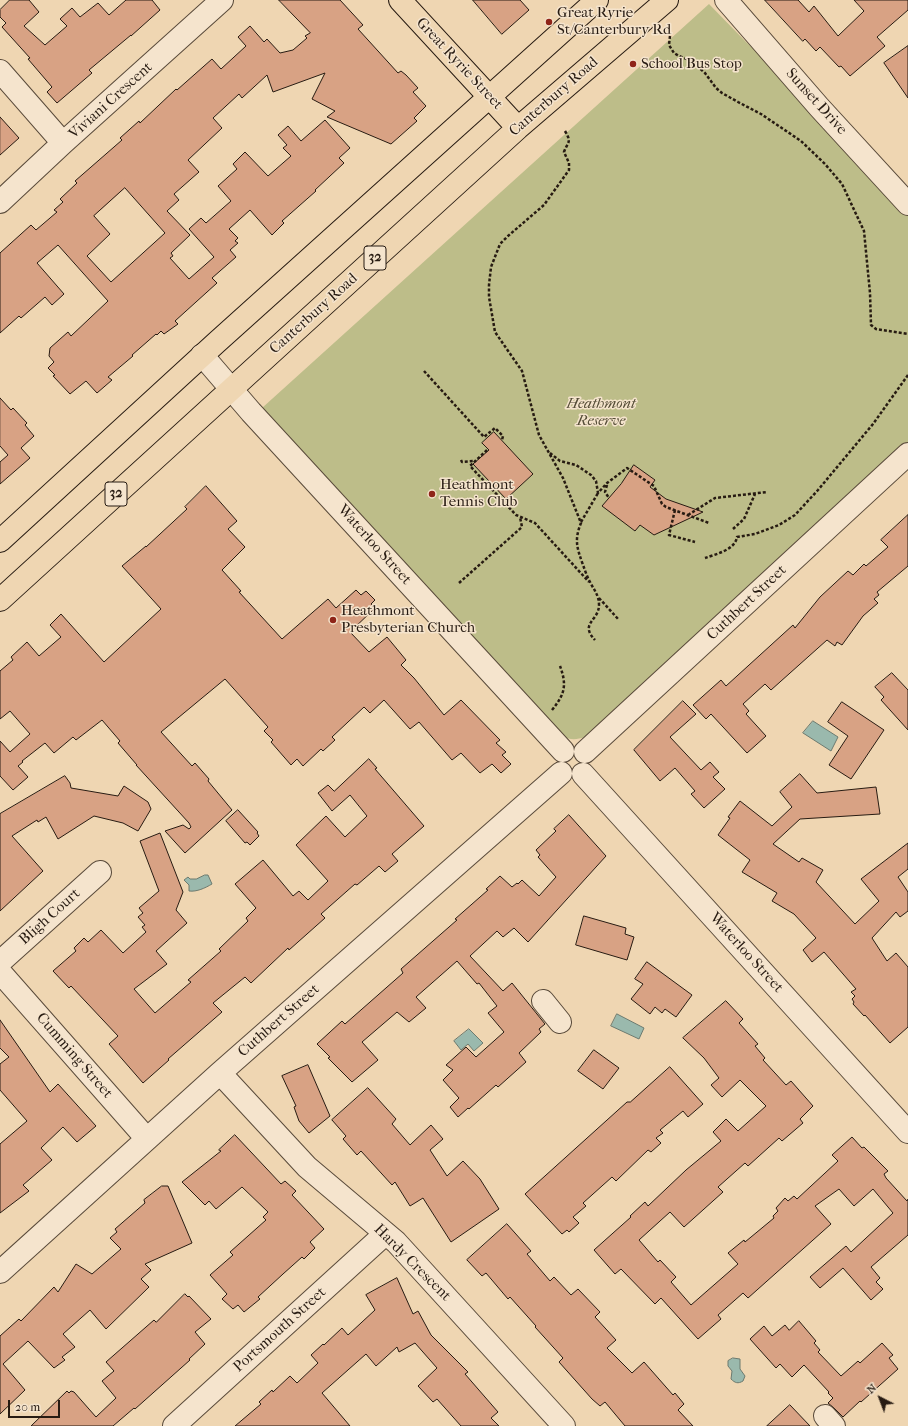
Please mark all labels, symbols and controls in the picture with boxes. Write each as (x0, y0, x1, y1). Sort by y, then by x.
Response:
place label: Great Ryrie St/Canterbury Rd (557, 4, 671, 39)
street label: Great Ryrie Street (412, 14, 506, 114)
marker: Great Ryrie St/Canterbury Rd (544, 17, 554, 27)
street label: Canterbury Road (506, 53, 602, 141)
place label: School Bus Stop (641, 55, 742, 73)
street label: Viviani Crescent (65, 59, 157, 143)
marker: School Bus Stop (628, 59, 638, 69)
street label: Sunset Drive (782, 65, 850, 139)
road number: 32 (364, 246, 386, 270)
street label: Canterbury Road (266, 270, 362, 358)
park label: Heathmont Reserve (566, 395, 636, 430)
place label: Heathmont Tennis Club (440, 476, 517, 511)
road number: 32 (105, 482, 127, 506)
marker: Heathmont Tennis Club (427, 489, 437, 499)
street label: Waterloo Street (333, 501, 415, 589)
street label: Cuthbert Street (704, 562, 790, 644)
place label: Heathmont Presbyterian Church (341, 602, 475, 637)
marker: Heathmont Presbyterian Church (328, 615, 338, 625)
street label: Bligh Court (16, 885, 84, 949)
street label: Waterloo Street (705, 909, 787, 997)
street label: Cuthbert Street (235, 981, 323, 1061)
street label: Cumming Street (32, 1010, 116, 1102)
street label: Hardy Crescent (370, 1221, 454, 1305)
street label: Portsmouth Street (230, 1284, 330, 1376)
north arrow (860, 1378, 900, 1418)
text: N (864, 1381, 879, 1396)
scale bar (10, 1392, 62, 1418)
text: 20 m (15, 1400, 40, 1414)

